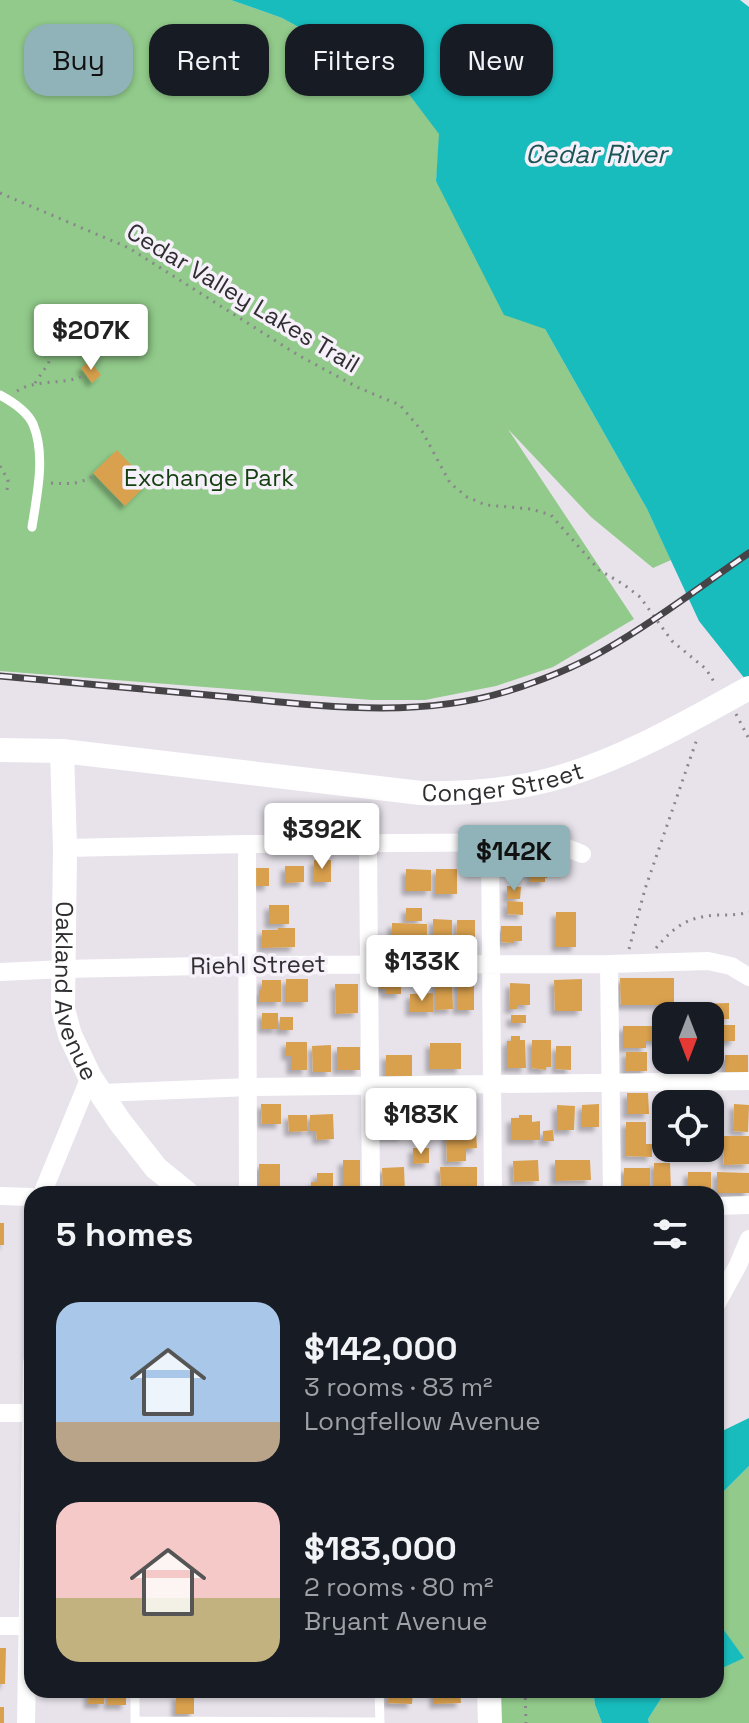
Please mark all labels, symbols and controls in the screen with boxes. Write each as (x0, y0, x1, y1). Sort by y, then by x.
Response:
chip: Buy (24, 24, 133, 96)
chip: Rent (149, 24, 269, 96)
chip: Filters (285, 24, 424, 96)
chip: New (440, 24, 553, 96)
water label: Cedar River (525, 137, 670, 171)
street label: Cedar Valley Lakes Trail (121, 216, 365, 379)
pin: $207K (35, 304, 147, 372)
text: $207K (52, 313, 130, 347)
park label: Exchange Park (124, 462, 294, 493)
street label: Conger Street (422, 755, 587, 808)
pin: $392K (266, 803, 378, 871)
text: $392K (282, 812, 362, 846)
pin: $142K (458, 825, 570, 893)
text: $142K (476, 834, 552, 868)
street label: Oakland Avenue (48, 901, 105, 1085)
pin: $133K (366, 935, 478, 1003)
text: $133K (384, 944, 460, 978)
street label: Riehl Street (190, 948, 326, 981)
north arrow (652, 1002, 724, 1074)
map controls (652, 1002, 724, 1162)
pin: $183K (365, 1088, 477, 1156)
button: locate (652, 1090, 724, 1162)
text: $183K (383, 1097, 459, 1131)
icon: filters (648, 1212, 692, 1256)
text: 5 homes (56, 1213, 193, 1256)
text: $142,000 (304, 1327, 457, 1370)
icon: home (120, 1334, 216, 1430)
text: 3 rooms · 83 m² (304, 1370, 493, 1404)
text: Longfellow Avenue (304, 1404, 541, 1438)
text: $183,000 (304, 1527, 457, 1570)
icon: home (120, 1534, 216, 1630)
text: 2 rooms · 80 m² (304, 1570, 494, 1604)
text: Bryant Avenue (304, 1604, 488, 1638)

